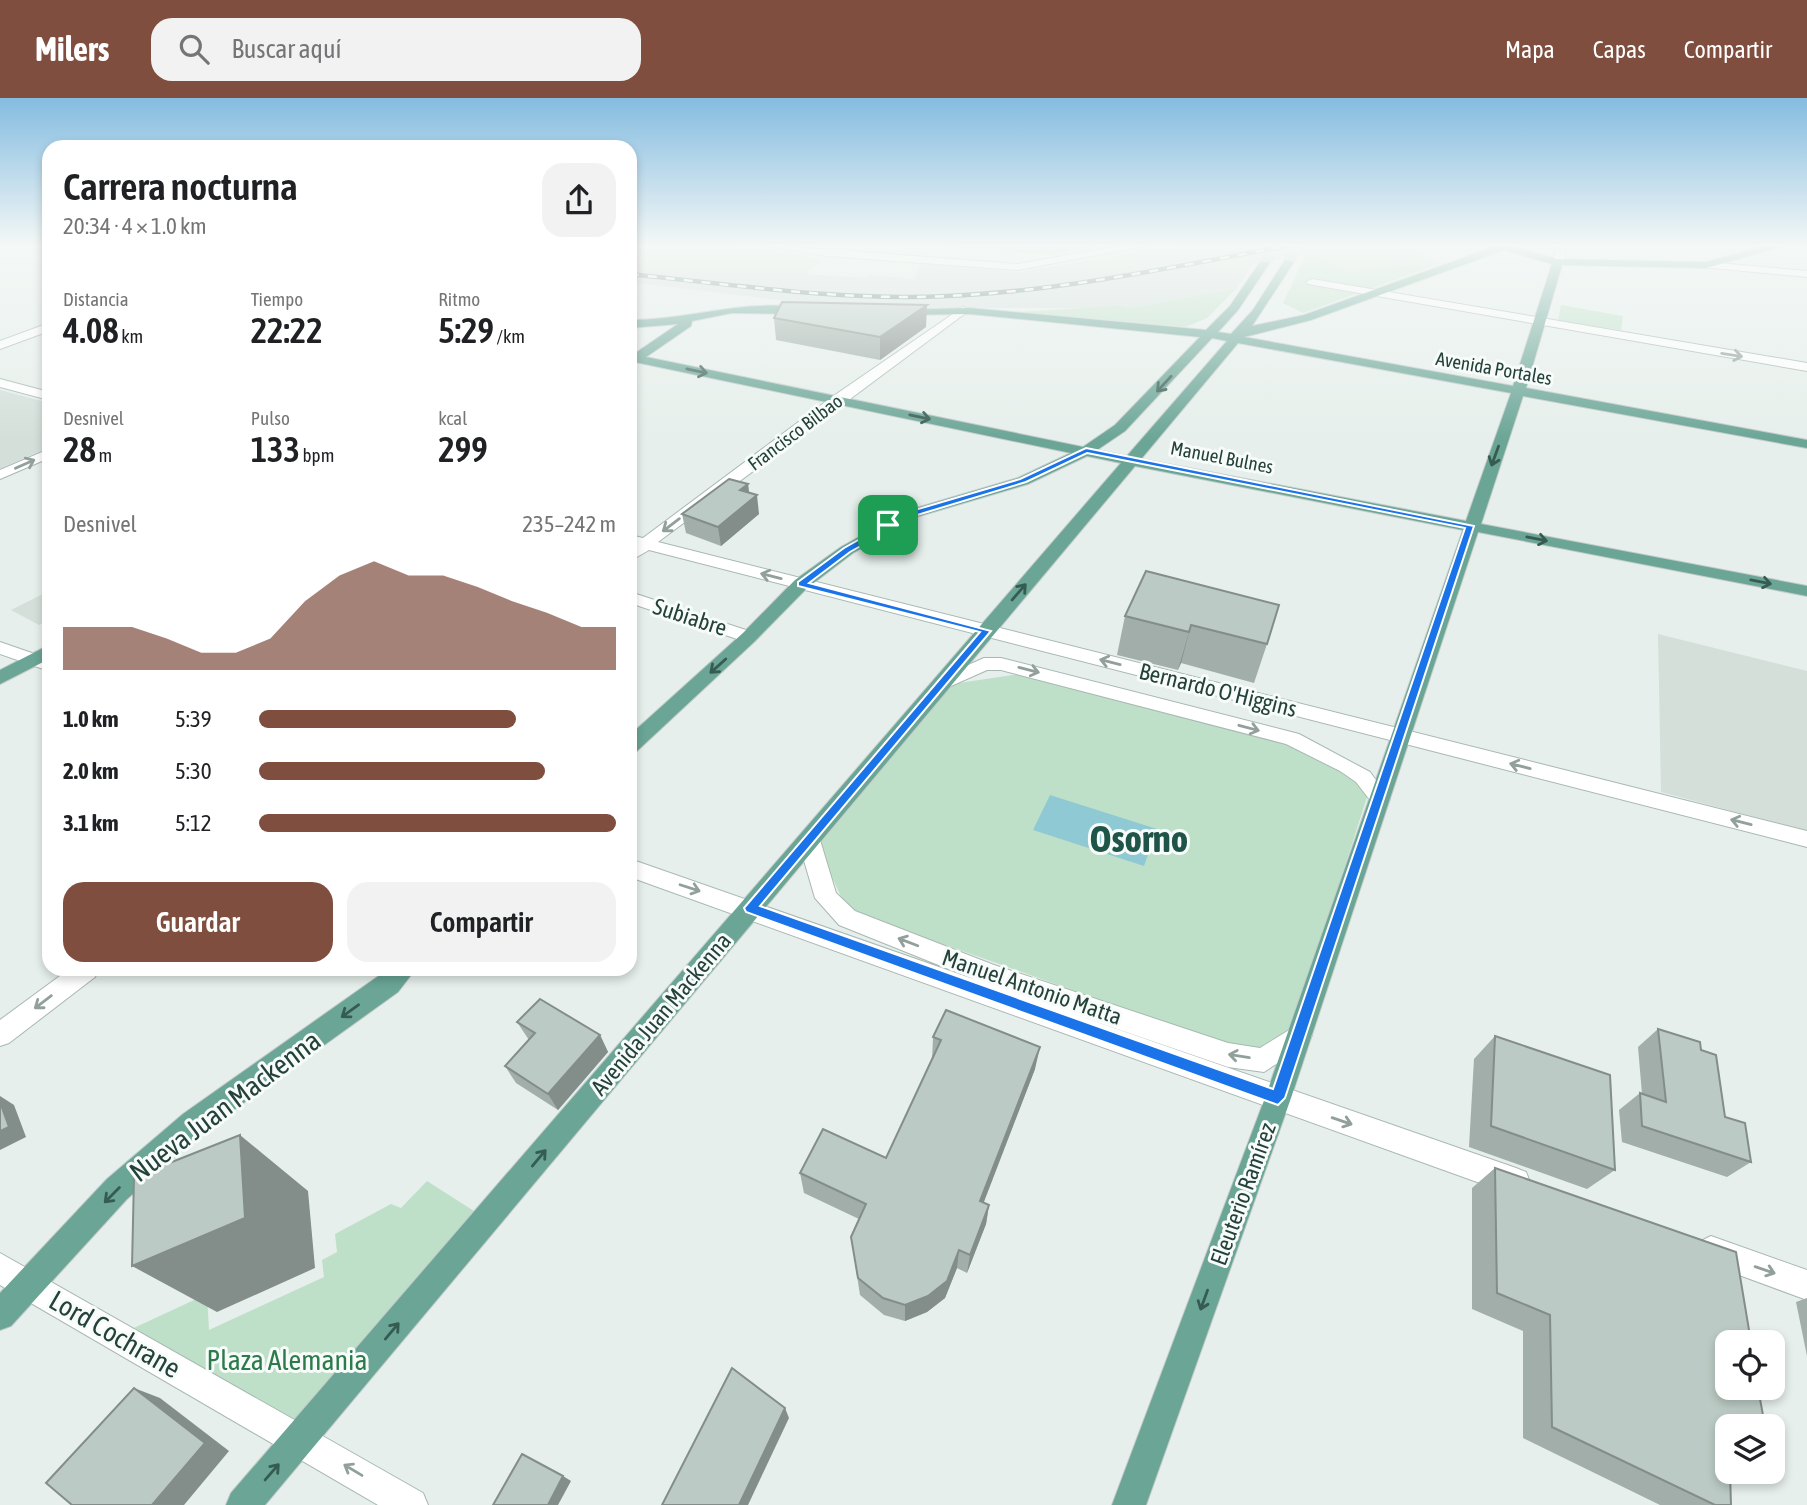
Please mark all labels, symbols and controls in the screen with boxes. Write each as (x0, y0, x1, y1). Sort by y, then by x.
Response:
search box (151, 18, 641, 81)
text: Milers (35, 30, 109, 68)
icon: search (175, 30, 213, 68)
text: Buscar aquí (231, 34, 341, 64)
text: Mapa (1505, 36, 1555, 63)
text: Capas (1593, 36, 1646, 63)
text: Compartir (1684, 36, 1772, 63)
button: share (542, 163, 616, 237)
text: Carrera nocturna (63, 165, 298, 208)
text: 20:34 · 4 × 1.0 km (63, 213, 207, 239)
text: Distancia (63, 288, 128, 310)
text: Tiempo (251, 288, 303, 310)
text: Ritmo (438, 288, 480, 310)
text: 4.08 (63, 310, 119, 350)
text: 22:22 (251, 310, 323, 350)
text: 5:29 (438, 310, 494, 350)
text: km (119, 325, 143, 347)
text: /km (494, 325, 525, 347)
street label: Avenida Portales (1434, 347, 1554, 389)
one-way arrow (1720, 349, 1743, 362)
one-way arrow (685, 365, 708, 379)
one-way arrow (1155, 375, 1172, 392)
street label: Francisco Bilbao (743, 389, 847, 475)
text: Desnivel (63, 407, 124, 429)
text: Pulso (251, 407, 290, 429)
text: kcal (438, 407, 467, 429)
one-way arrow (908, 410, 931, 424)
text: 28 (63, 429, 96, 469)
text: 133 (251, 429, 300, 469)
text: 299 (438, 429, 488, 469)
street label: Manuel Bulnes (1169, 436, 1275, 478)
text: m (96, 444, 112, 466)
text: bpm (300, 444, 334, 466)
one-way arrow (1488, 445, 1501, 467)
one-way arrow (13, 457, 35, 470)
pin (858, 495, 918, 555)
icon: arrive (869, 506, 907, 544)
text: Desnivel (63, 511, 137, 537)
text: 235–242 m (522, 511, 616, 537)
one-way arrow (662, 518, 681, 533)
one-way arrow (1525, 533, 1548, 546)
one-way arrow (760, 569, 783, 582)
one-way arrow (1749, 576, 1772, 589)
one-way arrow (1011, 583, 1027, 601)
street label: Subiabre (650, 593, 730, 641)
one-way arrow (1099, 655, 1122, 668)
one-way arrow (710, 657, 727, 674)
street label: Bernardo O'Higgins (1137, 658, 1299, 722)
one-way arrow (1017, 664, 1040, 677)
text: 1.0 km (63, 706, 119, 732)
text: 5:39 (175, 706, 212, 732)
one-way arrow (1237, 722, 1260, 735)
text: 2.0 km (63, 758, 119, 784)
text: 5:30 (175, 758, 212, 784)
one-way arrow (1509, 759, 1531, 772)
text: 3.1 km (63, 810, 119, 836)
text: 5:12 (175, 810, 212, 836)
one-way arrow (1730, 815, 1753, 828)
district label: Osorno (1090, 817, 1188, 860)
button: Guardar (63, 882, 333, 962)
button: Compartir (347, 882, 616, 962)
one-way arrow (679, 883, 701, 896)
street label: Avenida Juan Mackenna (586, 928, 736, 1100)
one-way arrow (898, 935, 920, 948)
street label: Manuel Antonio Matta (939, 944, 1125, 1030)
one-way arrow (34, 995, 53, 1010)
one-way arrow (341, 1004, 360, 1019)
street label: Nueva Juan Mackenna (123, 1024, 327, 1188)
one-way arrow (1228, 1049, 1251, 1062)
one-way arrow (1331, 1116, 1353, 1128)
street label: Eleuterio Ramírez (1205, 1119, 1281, 1269)
one-way arrow (531, 1149, 547, 1167)
one-way arrow (103, 1186, 120, 1203)
one-way arrow (1753, 1265, 1775, 1277)
street label: Lord Cochrane (44, 1284, 186, 1384)
one-way arrow (1197, 1289, 1209, 1311)
one-way arrow (384, 1322, 400, 1340)
map controls (1715, 1330, 1785, 1484)
button: locate (1715, 1330, 1785, 1400)
park label: Plaza Alemania (207, 1344, 367, 1376)
button: layers (1715, 1414, 1785, 1484)
one-way arrow (264, 1463, 280, 1481)
one-way arrow (343, 1463, 363, 1477)

